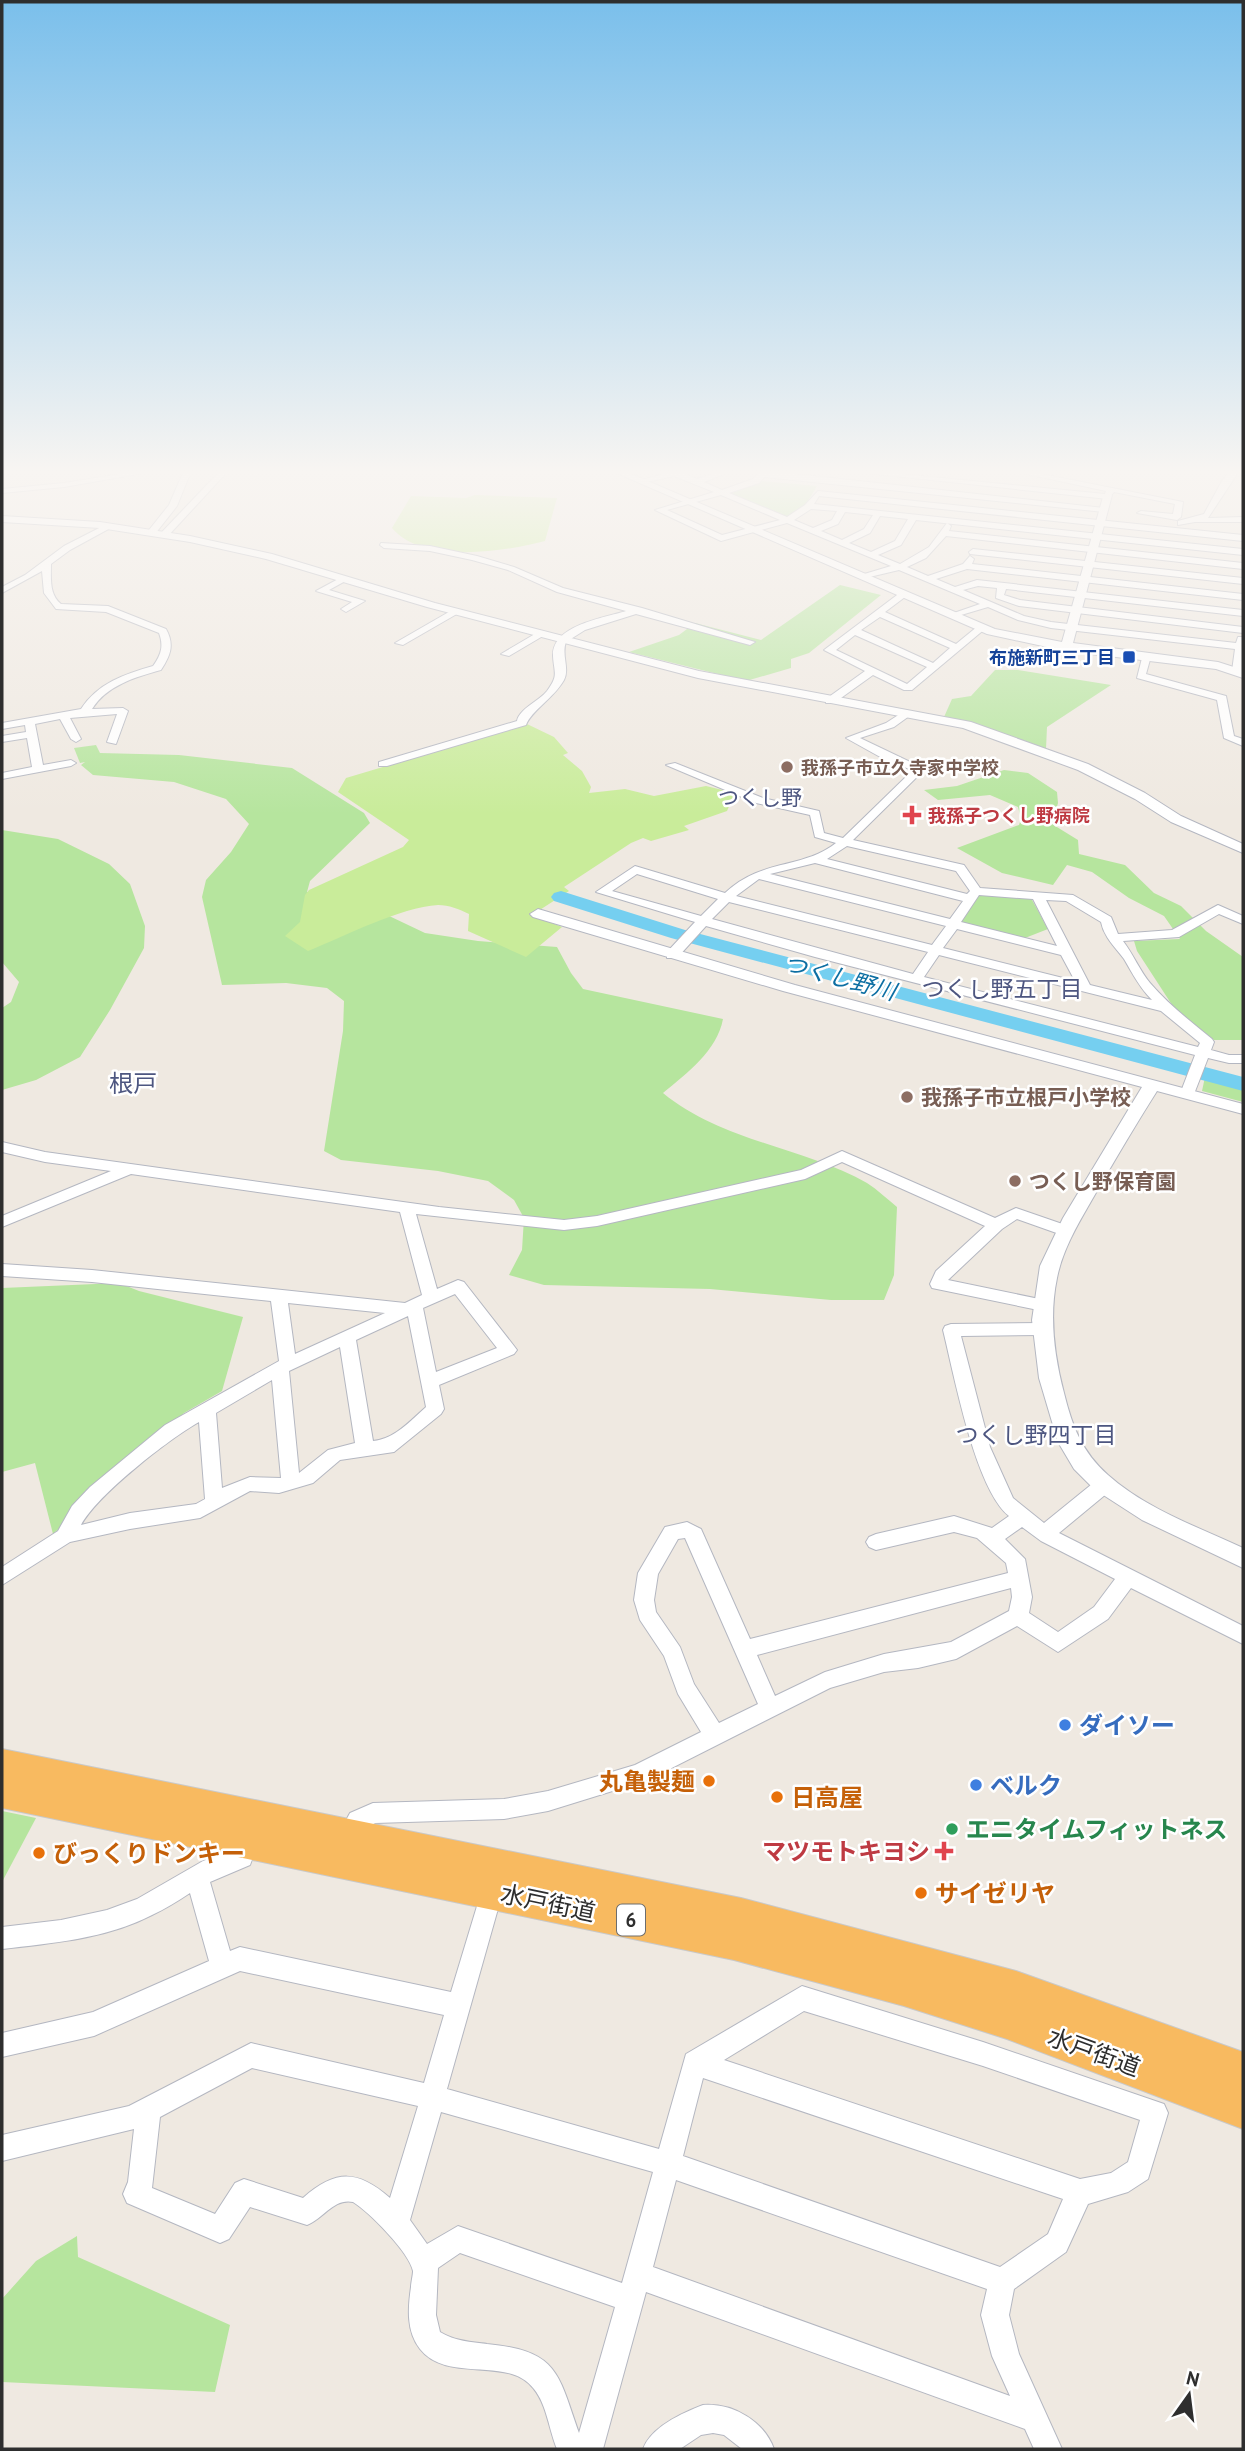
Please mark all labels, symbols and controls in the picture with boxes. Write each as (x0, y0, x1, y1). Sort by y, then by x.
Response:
place label: 布施新町三丁目 (989, 646, 1115, 669)
marker: 布施新町三丁目 (1121, 649, 1137, 665)
place label: 我孫子市立久寺家中学校 (801, 756, 999, 779)
marker: 我孫子市立久寺家中学校 (779, 759, 795, 775)
district label: つくし野 (718, 784, 802, 811)
place label: 我孫子つくし野病院 (928, 804, 1090, 827)
marker: 我孫子つくし野病院 (902, 805, 922, 825)
water label: つくし野川 (781, 948, 902, 1007)
district label: つくし野五丁目 (922, 974, 1083, 1003)
district label: 根戸 (109, 1068, 157, 1099)
place label: 我孫子市立根戸小学校 (921, 1084, 1131, 1111)
marker: 我孫子市立根戸小学校 (899, 1089, 915, 1105)
place label: つくし野保育園 (1029, 1168, 1176, 1195)
marker: つくし野保育園 (1007, 1173, 1023, 1189)
district label: つくし野四丁目 (956, 1420, 1117, 1449)
place label: ダイソー (1079, 1710, 1175, 1741)
marker: ダイソー (1057, 1717, 1073, 1733)
place label: 丸亀製麺 (599, 1766, 695, 1797)
place label: ベルク (990, 1770, 1062, 1801)
marker: 丸亀製麺 (701, 1773, 717, 1789)
marker: ベルク (968, 1777, 984, 1793)
place label: 日高屋 (791, 1782, 863, 1813)
marker: 日高屋 (769, 1789, 785, 1805)
place label: エニタイムフィットネス (966, 1814, 1228, 1845)
marker: エニタイムフィットネス (944, 1821, 960, 1837)
place label: マツモトキヨシ (762, 1836, 930, 1867)
place label: びっくりドンキー (53, 1838, 245, 1869)
marker: マツモトキヨシ (936, 1843, 952, 1859)
marker: びっくりドンキー (31, 1845, 47, 1861)
street label: 水戸街道 (498, 1878, 598, 1928)
place label: サイゼリヤ (935, 1878, 1055, 1909)
marker: サイゼリヤ (913, 1885, 929, 1901)
road number: 6 (617, 1904, 645, 1936)
street label: 水戸街道 (1044, 2021, 1144, 2083)
north arrow (1154, 2360, 1224, 2430)
text: N (1184, 2365, 1202, 2392)

